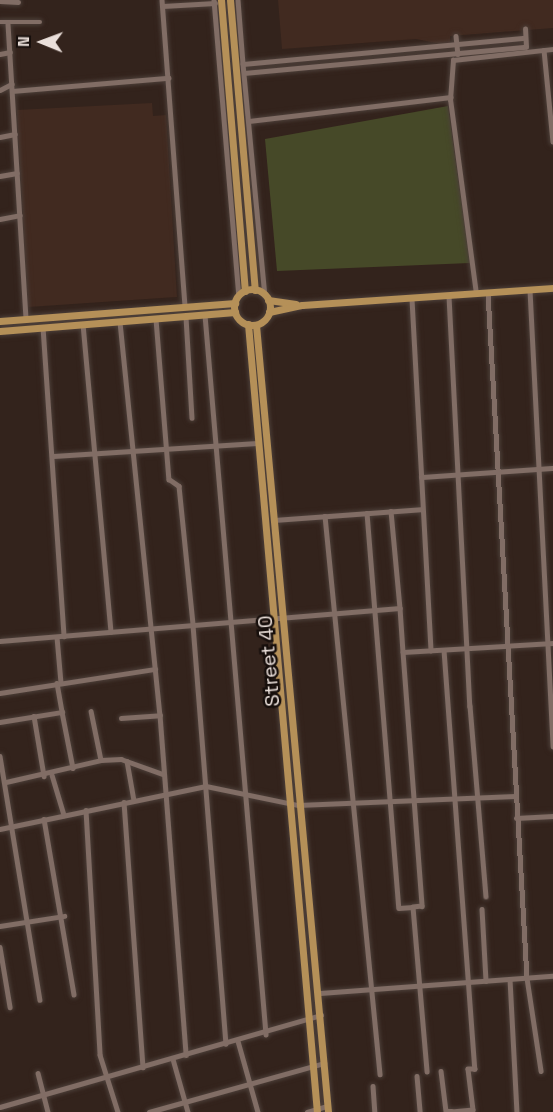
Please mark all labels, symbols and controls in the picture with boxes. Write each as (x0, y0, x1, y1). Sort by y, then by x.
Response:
north arrow (12, 12, 72, 72)
text: N (13, 36, 34, 47)
street label: Street 40 (253, 614, 285, 708)

